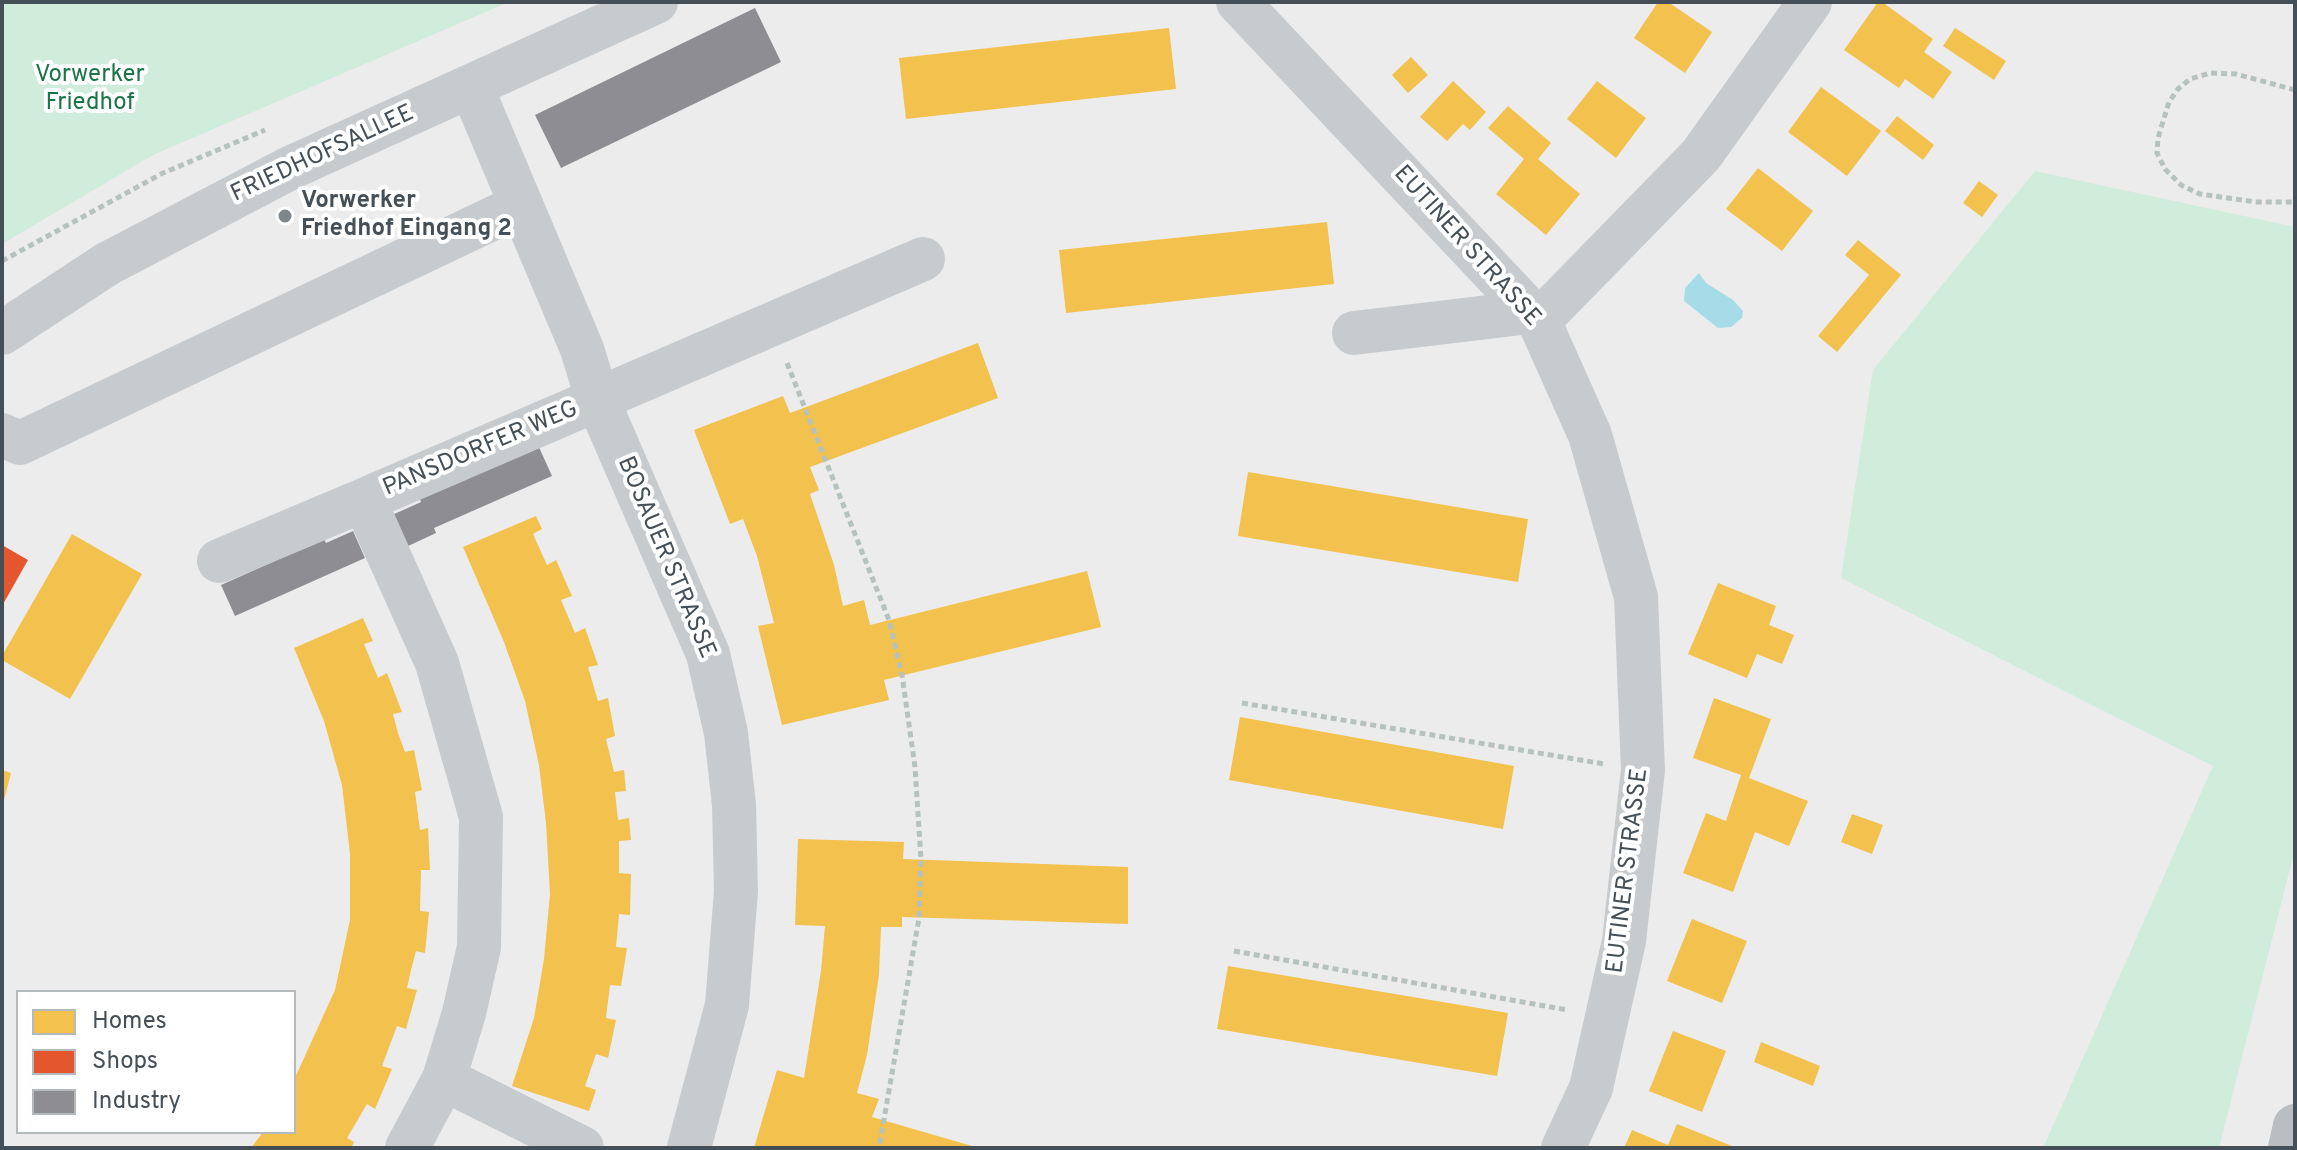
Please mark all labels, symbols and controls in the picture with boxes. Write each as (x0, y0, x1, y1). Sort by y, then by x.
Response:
park label: Vorwerker Friedhof (35, 62, 145, 118)
street label: FRIEDHOFSALLEE (227, 100, 419, 210)
street label: EUTINER STRASSE (1386, 161, 1546, 333)
place label: Vorwerker Friedhof Eingang 2 (301, 188, 512, 244)
marker: Vorwerker Friedhof Eingang 2 (276, 207, 294, 225)
street label: PANSDORFER WEG (379, 396, 583, 504)
street label: BOSAUER STRASSE (609, 453, 721, 663)
street label: EUTINER STRASSE (1602, 767, 1656, 975)
legend (16, 990, 296, 1134)
text: Homes (92, 1007, 167, 1037)
text: Shops (92, 1047, 158, 1077)
text: Industry (92, 1087, 181, 1117)

